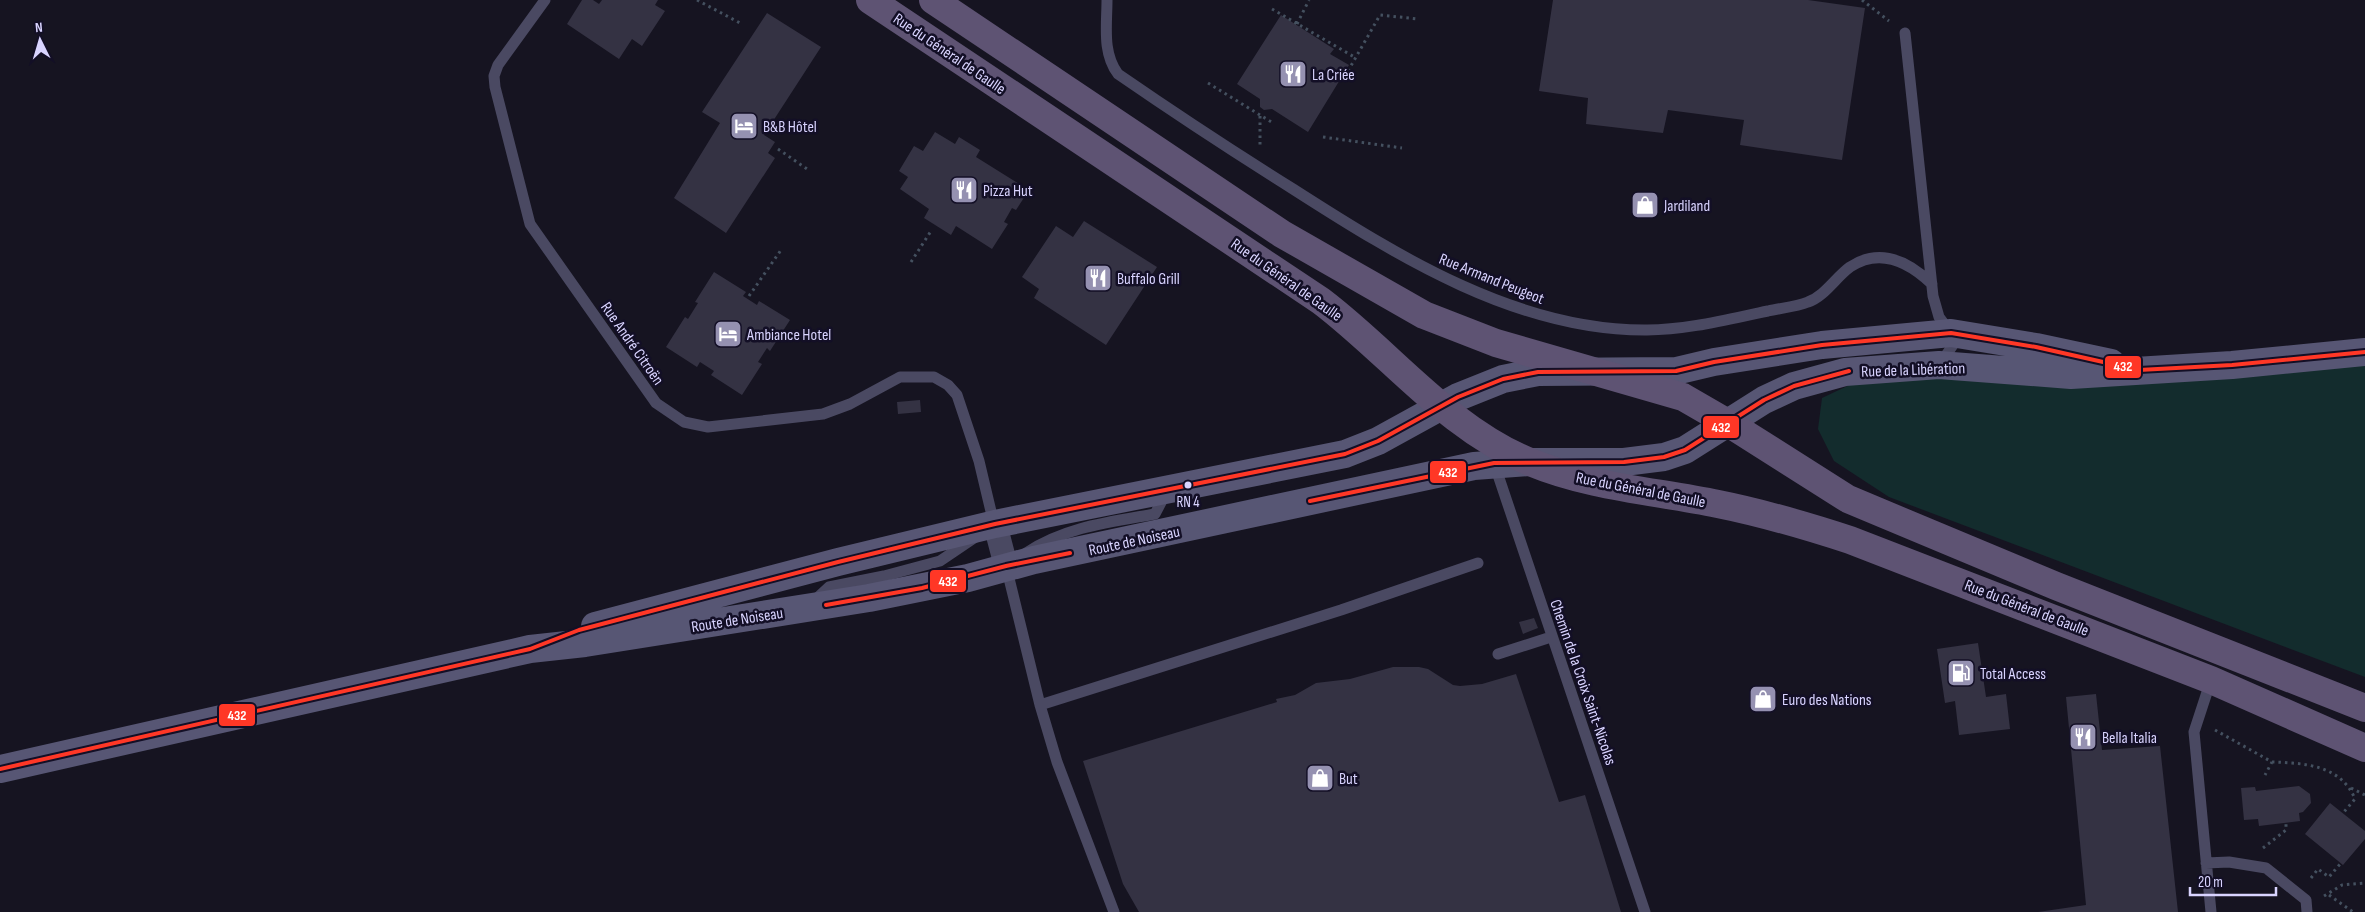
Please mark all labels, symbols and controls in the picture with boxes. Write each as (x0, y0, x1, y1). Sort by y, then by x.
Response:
street label: Rue du Général de Gaulle (889, 10, 1009, 99)
north arrow (15, 15, 65, 65)
text: N (34, 19, 43, 36)
restaurant icon: La Criée (1278, 59, 1308, 89)
place label: La Criée (1312, 66, 1355, 85)
hotel icon: B&B Hôtel (729, 111, 759, 141)
place label: B&B Hôtel (763, 118, 817, 137)
restaurant icon: Pizza Hut (949, 175, 979, 205)
place label: Pizza Hut (983, 182, 1033, 201)
shop icon: Jardiland (1630, 190, 1660, 220)
place label: Jardiland (1663, 197, 1710, 216)
street label: Rue du Général de Gaulle (1227, 235, 1345, 326)
street label: Rue Armand Peugeot (1436, 250, 1547, 309)
restaurant icon: Buffalo Grill (1083, 263, 1113, 293)
place label: Buffalo Grill (1117, 270, 1180, 289)
street label: Rue André Citroën (596, 299, 667, 389)
hotel icon: Ambiance Hotel (713, 319, 743, 349)
place label: Ambiance Hotel (746, 326, 831, 345)
line badge: 432 (2104, 355, 2142, 379)
text: 432 (2114, 358, 2132, 375)
street label: Rue de la Libération (1861, 359, 1965, 382)
line badge: 432 (1702, 415, 1740, 439)
text: 432 (1712, 419, 1730, 436)
line badge: 432 (1429, 460, 1467, 484)
text: 432 (1439, 464, 1457, 481)
street label: Rue du Général de Gaulle (1574, 469, 1707, 512)
marker: RN 4 (1183, 480, 1193, 490)
place label: RN 4 (1176, 493, 1200, 512)
street label: Route de Noiseau (1087, 523, 1182, 560)
line badge: 432 (929, 569, 967, 593)
text: 432 (939, 573, 957, 590)
street label: Rue du Général de Gaulle (1962, 576, 2091, 641)
street label: Chemin de la Croix Saint-Nicolas (1545, 597, 1620, 768)
street label: Route de Noiseau (690, 604, 785, 637)
fuel station icon: Total Access (1946, 658, 1976, 688)
place label: Total Access (1980, 665, 2046, 684)
shop icon: Euro des Nations (1748, 684, 1778, 714)
place label: Euro des Nations (1782, 691, 1872, 710)
line badge: 432 (218, 703, 256, 727)
text: 432 (228, 707, 246, 724)
restaurant icon: Bella Italia (2068, 722, 2098, 752)
place label: Bella Italia (2102, 729, 2157, 748)
shop icon: But (1305, 763, 1335, 793)
place label: But (1339, 770, 1358, 789)
scale bar (2190, 864, 2276, 896)
text: 20 m (2198, 873, 2223, 892)

